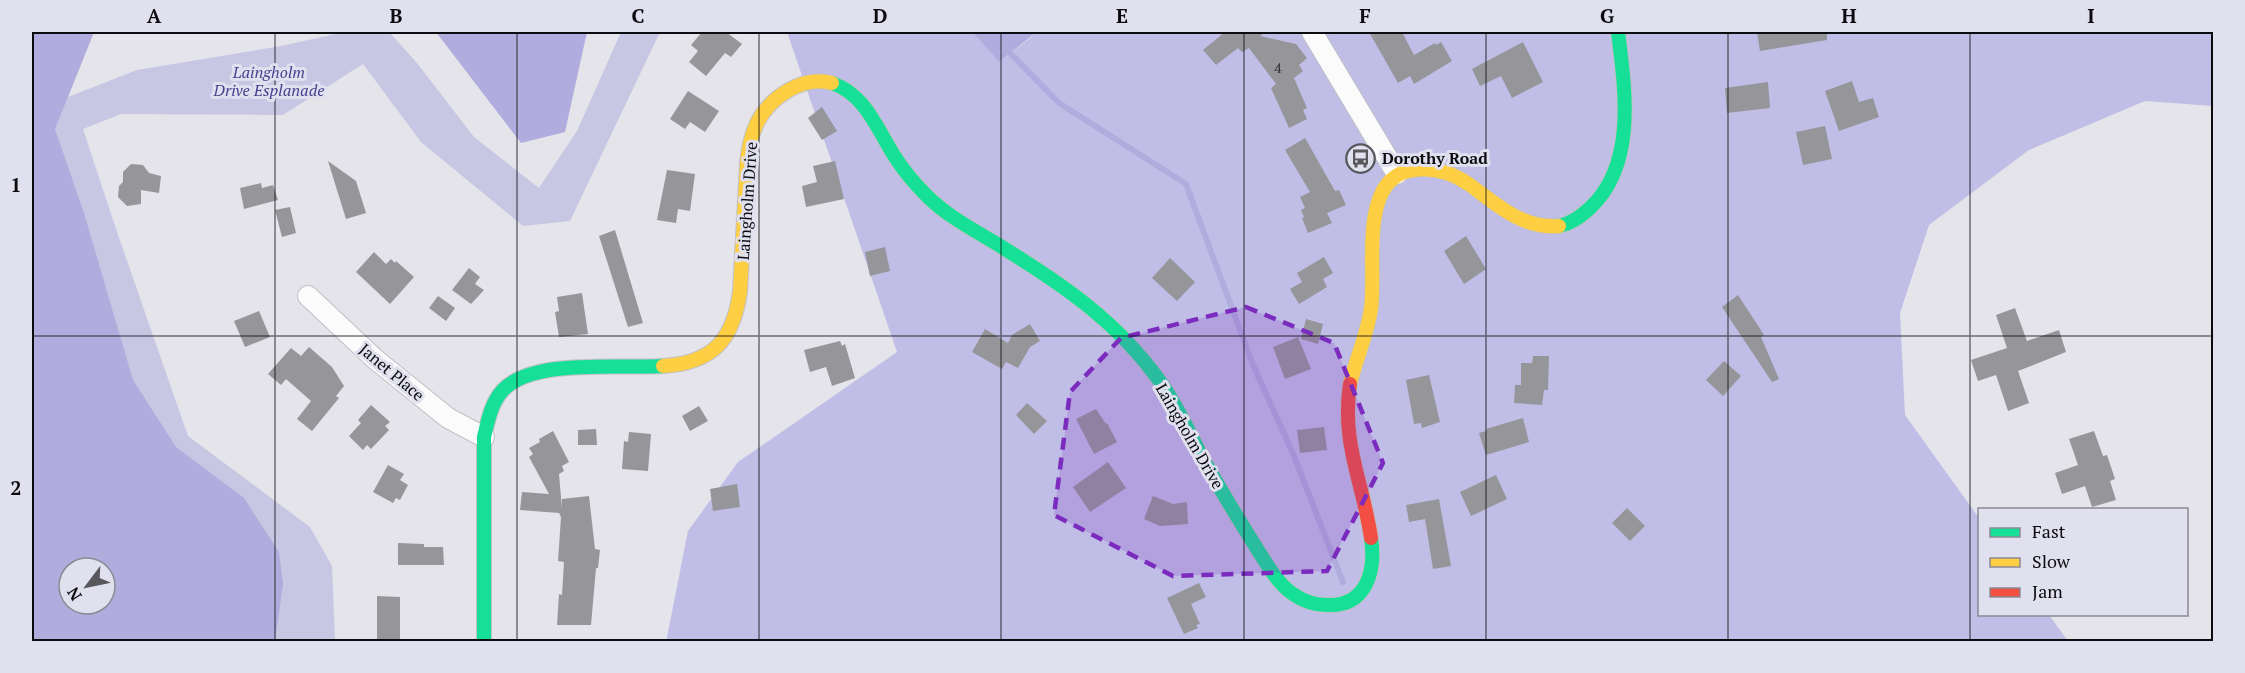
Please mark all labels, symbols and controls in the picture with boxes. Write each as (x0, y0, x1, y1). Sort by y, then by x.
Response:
text: A (147, 2, 162, 29)
text: B (390, 2, 403, 29)
text: C (631, 2, 645, 29)
text: D (873, 2, 887, 29)
text: E (1116, 2, 1128, 29)
text: F (1359, 2, 1371, 29)
text: G (1600, 2, 1614, 29)
text: H (1841, 2, 1857, 29)
text: I (2087, 2, 2095, 29)
house number: 4 (1274, 58, 1282, 77)
park label: Laingholm Drive Esplanade (213, 61, 324, 101)
street label: Laingholm Drive (732, 141, 762, 261)
bus stop icon: Dorothy Road (1345, 142, 1377, 174)
place label: Dorothy Road (1382, 147, 1488, 169)
text: 1 (10, 171, 22, 198)
street label: Janet Place (355, 338, 429, 406)
street label: Laingholm Drive (1151, 379, 1229, 493)
text: 2 (10, 474, 22, 501)
legend (1978, 508, 2188, 616)
text: Fast (2032, 519, 2066, 543)
text: Slow (2032, 549, 2071, 573)
north arrow (57, 556, 117, 616)
text: Jam (2032, 579, 2063, 603)
text: N (62, 583, 87, 605)

